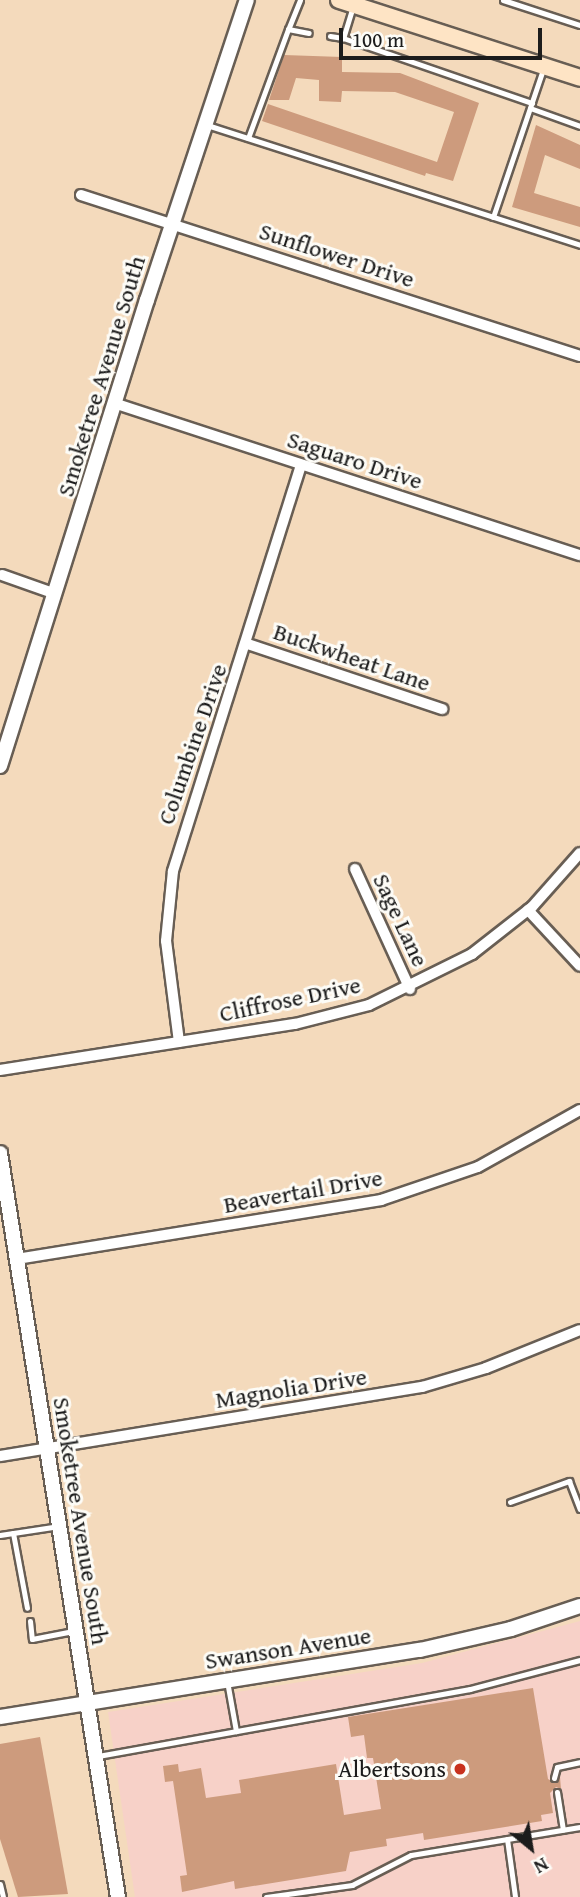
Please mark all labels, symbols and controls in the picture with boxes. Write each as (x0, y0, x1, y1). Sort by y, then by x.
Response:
scale bar (342, 14, 545, 58)
text: 100 m (352, 24, 404, 55)
street label: Sunflower Drive (256, 216, 418, 294)
street label: Smoketree Avenue South (51, 252, 151, 500)
street label: Saguaro Drive (284, 425, 426, 495)
street label: Buckwheat Lane (270, 617, 434, 697)
street label: Columbine Drive (151, 660, 233, 828)
street label: Sage Lane (367, 869, 435, 971)
street label: Cliffrose Drive (217, 970, 363, 1028)
street label: Beavertail Drive (221, 1163, 385, 1219)
street label: Magnolia Drive (213, 1362, 369, 1414)
street label: Smoketree Avenue South (47, 1395, 115, 1647)
street label: Swanson Avenue (203, 1621, 373, 1675)
place label: Albertsons (338, 1755, 446, 1783)
marker: Albertsons (452, 1761, 468, 1777)
north arrow (496, 1813, 566, 1883)
text: N (529, 1851, 554, 1881)

